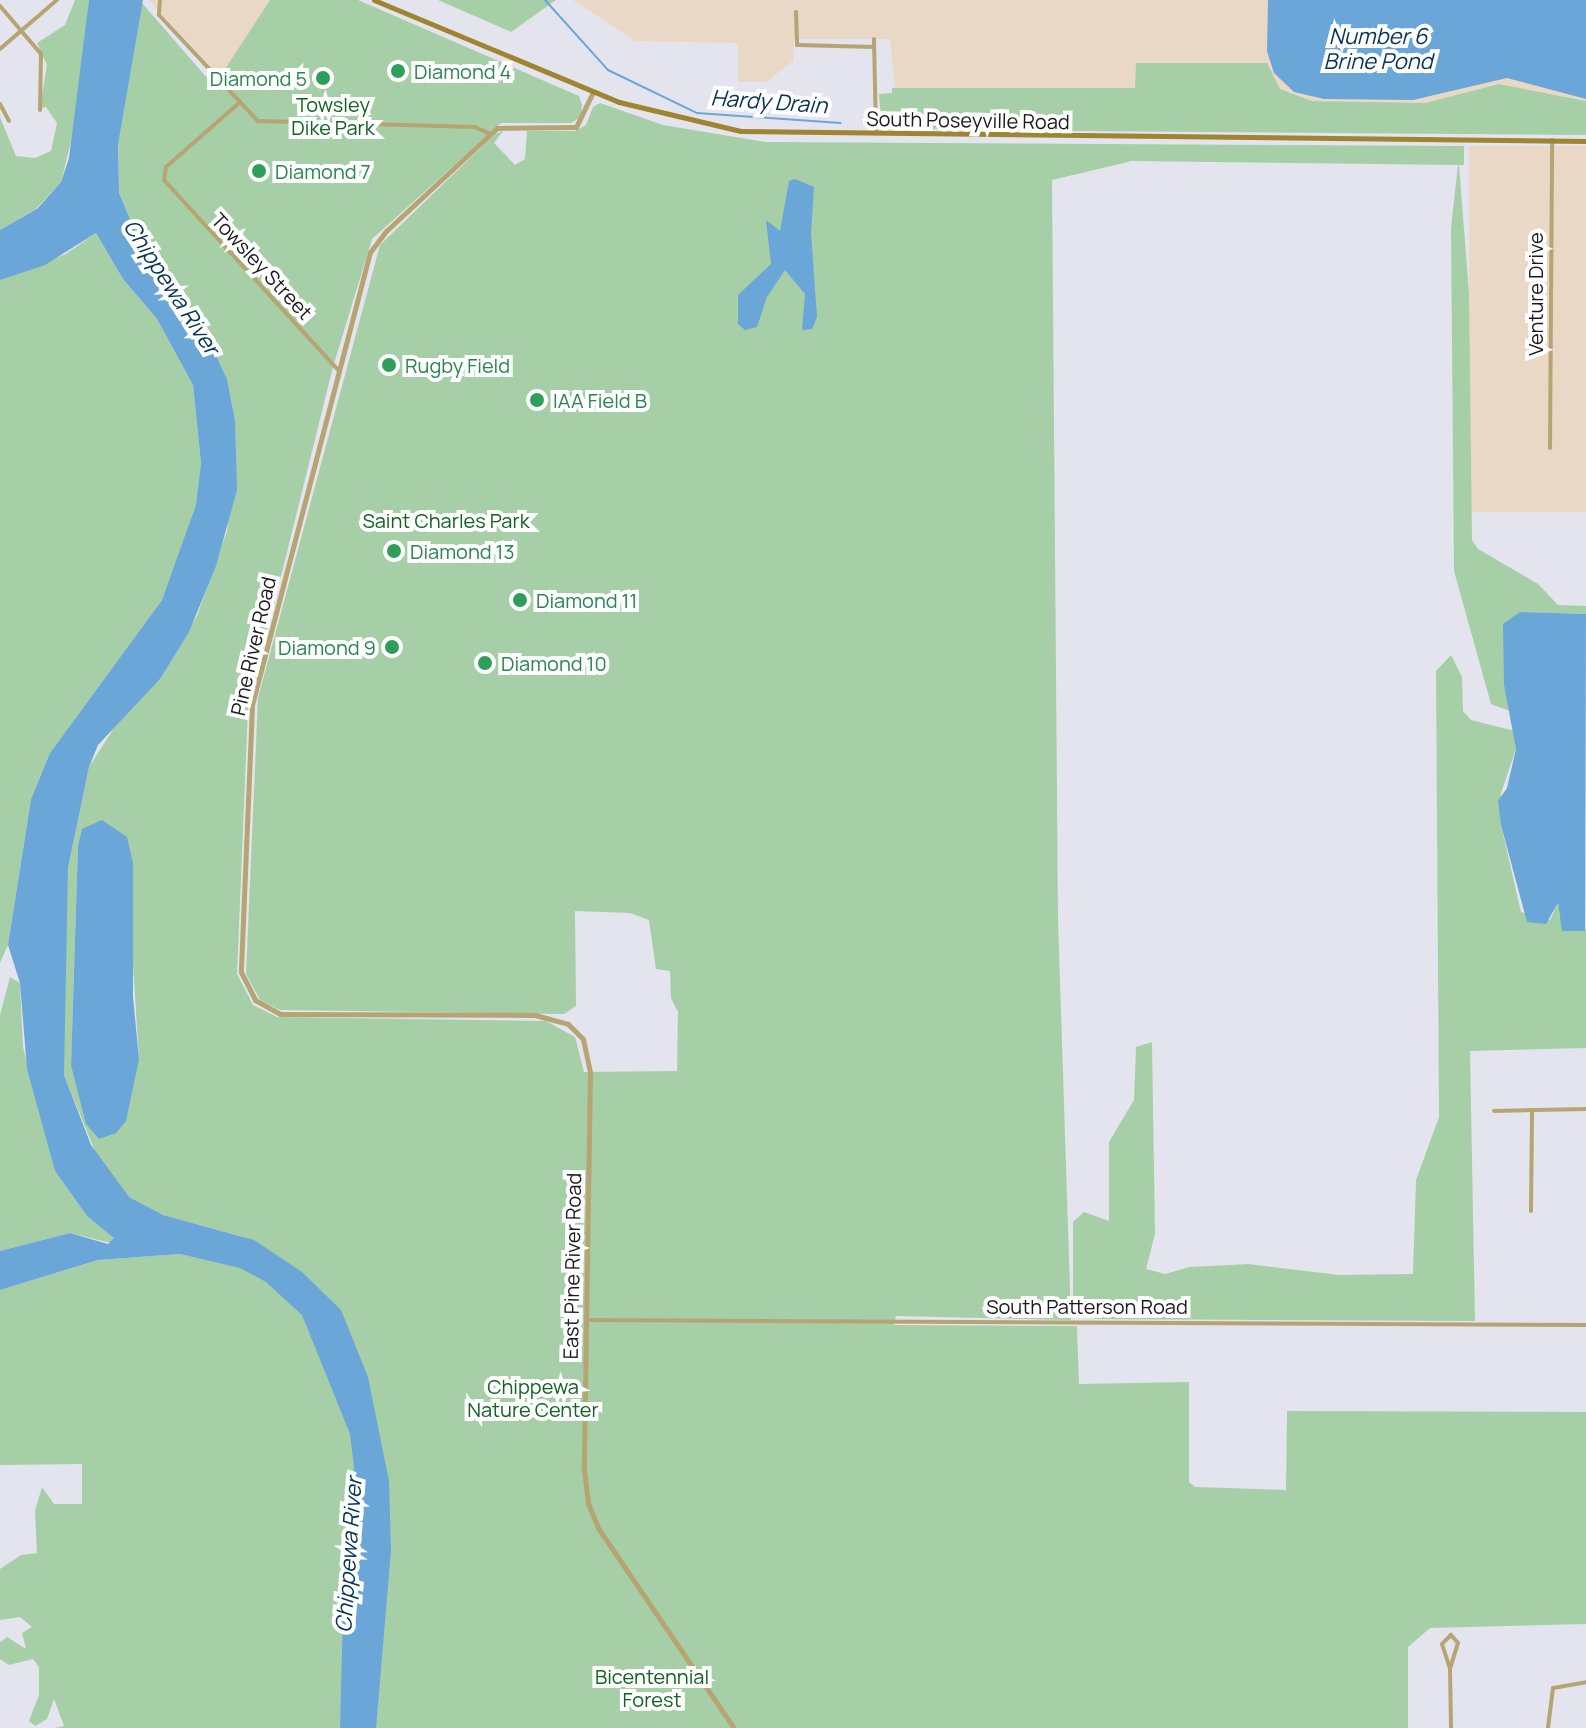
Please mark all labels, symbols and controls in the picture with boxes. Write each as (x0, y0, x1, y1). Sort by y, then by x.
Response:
water label: Number 6 Brine Pond (1323, 23, 1433, 74)
place label: Diamond 4 (414, 59, 511, 83)
marker: Diamond 4 (389, 62, 407, 80)
place label: Diamond 5 (210, 66, 307, 90)
marker: Diamond 5 (314, 69, 332, 87)
water label: Hardy Drain (710, 85, 828, 119)
park label: Towsley Dike Park (291, 93, 375, 140)
street label: South Poseyville Road (866, 106, 1070, 134)
place label: Diamond 7 (275, 159, 371, 183)
marker: Diamond 7 (250, 162, 268, 180)
street label: Towsley Street (207, 208, 317, 324)
water label: Chippewa River (118, 214, 224, 360)
street label: Venture Drive (1523, 232, 1547, 356)
place label: Rugby Field (405, 353, 510, 377)
marker: Rugby Field (380, 356, 398, 374)
place label: IAA Field B (553, 388, 647, 412)
marker: IAA Field B (528, 391, 546, 409)
park label: Saint Charles Park (362, 508, 530, 532)
place label: Diamond 13 (410, 539, 514, 563)
marker: Diamond 13 (385, 542, 403, 560)
street label: Pine River Road (225, 574, 281, 718)
place label: Diamond 11 (536, 588, 637, 612)
marker: Diamond 11 (511, 591, 529, 609)
place label: Diamond 9 (278, 635, 376, 659)
marker: Diamond 9 (383, 638, 401, 656)
place label: Diamond 10 (501, 651, 607, 675)
marker: Diamond 10 (476, 654, 494, 672)
street label: East Pine River Road (558, 1172, 586, 1360)
street label: South Patterson Road (986, 1294, 1188, 1318)
park label: Chippewa Nature Center (467, 1374, 599, 1421)
water label: Chippewa River (330, 1476, 368, 1634)
park label: Bicentennial Forest (595, 1665, 709, 1712)

